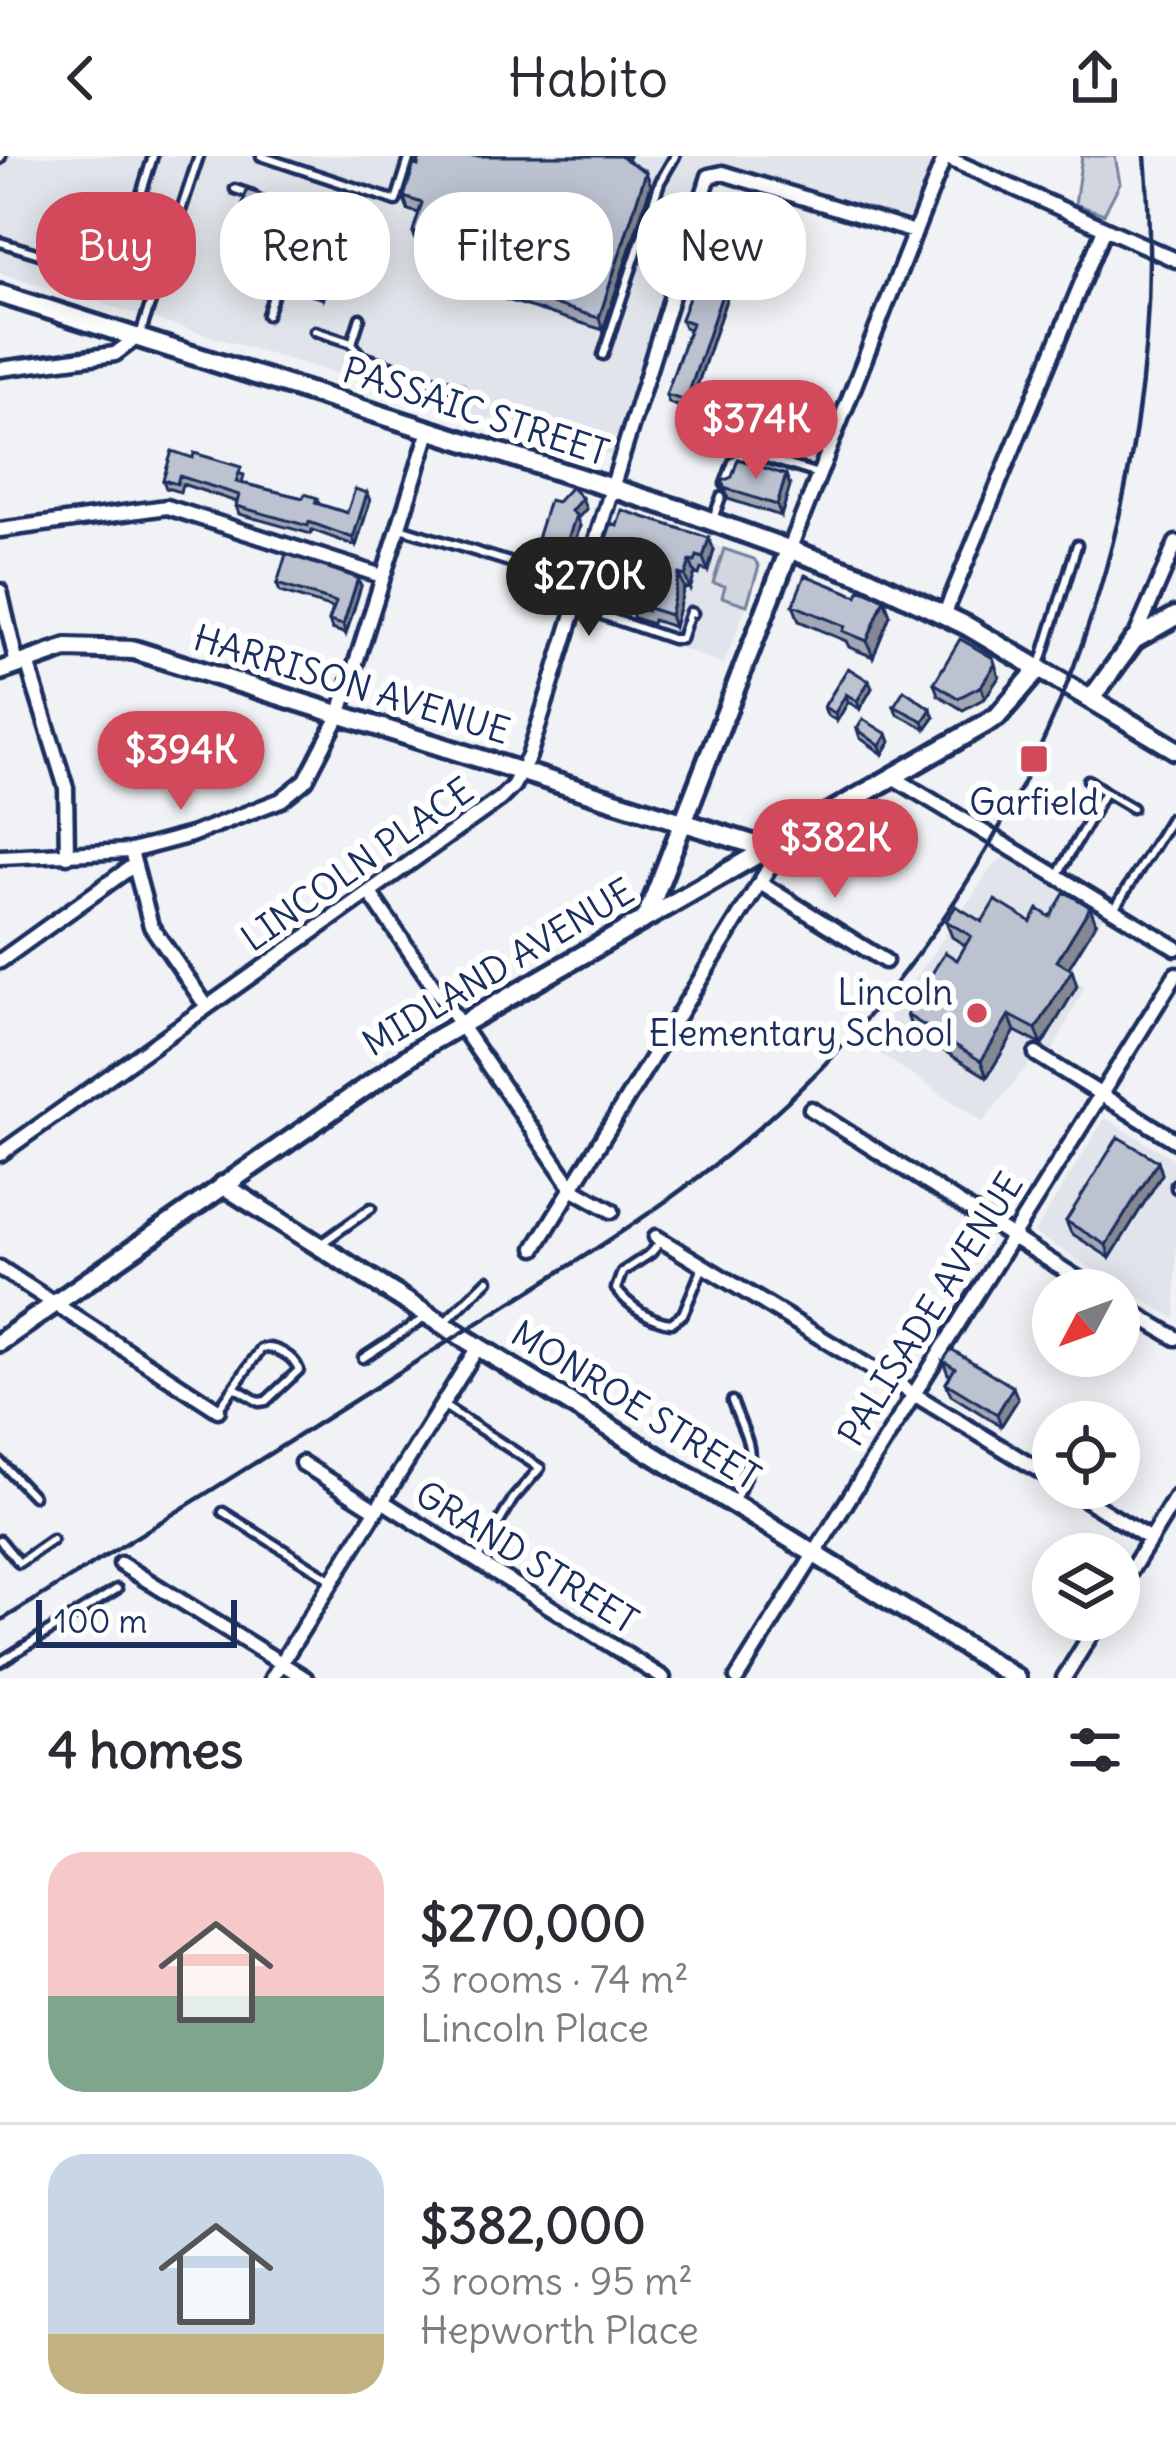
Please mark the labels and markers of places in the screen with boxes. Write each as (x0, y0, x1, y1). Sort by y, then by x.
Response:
pin: $374K (672, 380, 840, 482)
pin: $270K (505, 537, 673, 639)
pin: $394K (97, 711, 265, 813)
marker: Garfield (1018, 743, 1050, 775)
place label: Garfield (969, 780, 1099, 825)
pin: $382K (751, 799, 919, 901)
place label: Lincoln Elementary School (649, 970, 953, 1056)
marker: Lincoln Elementary School (964, 1000, 990, 1026)

